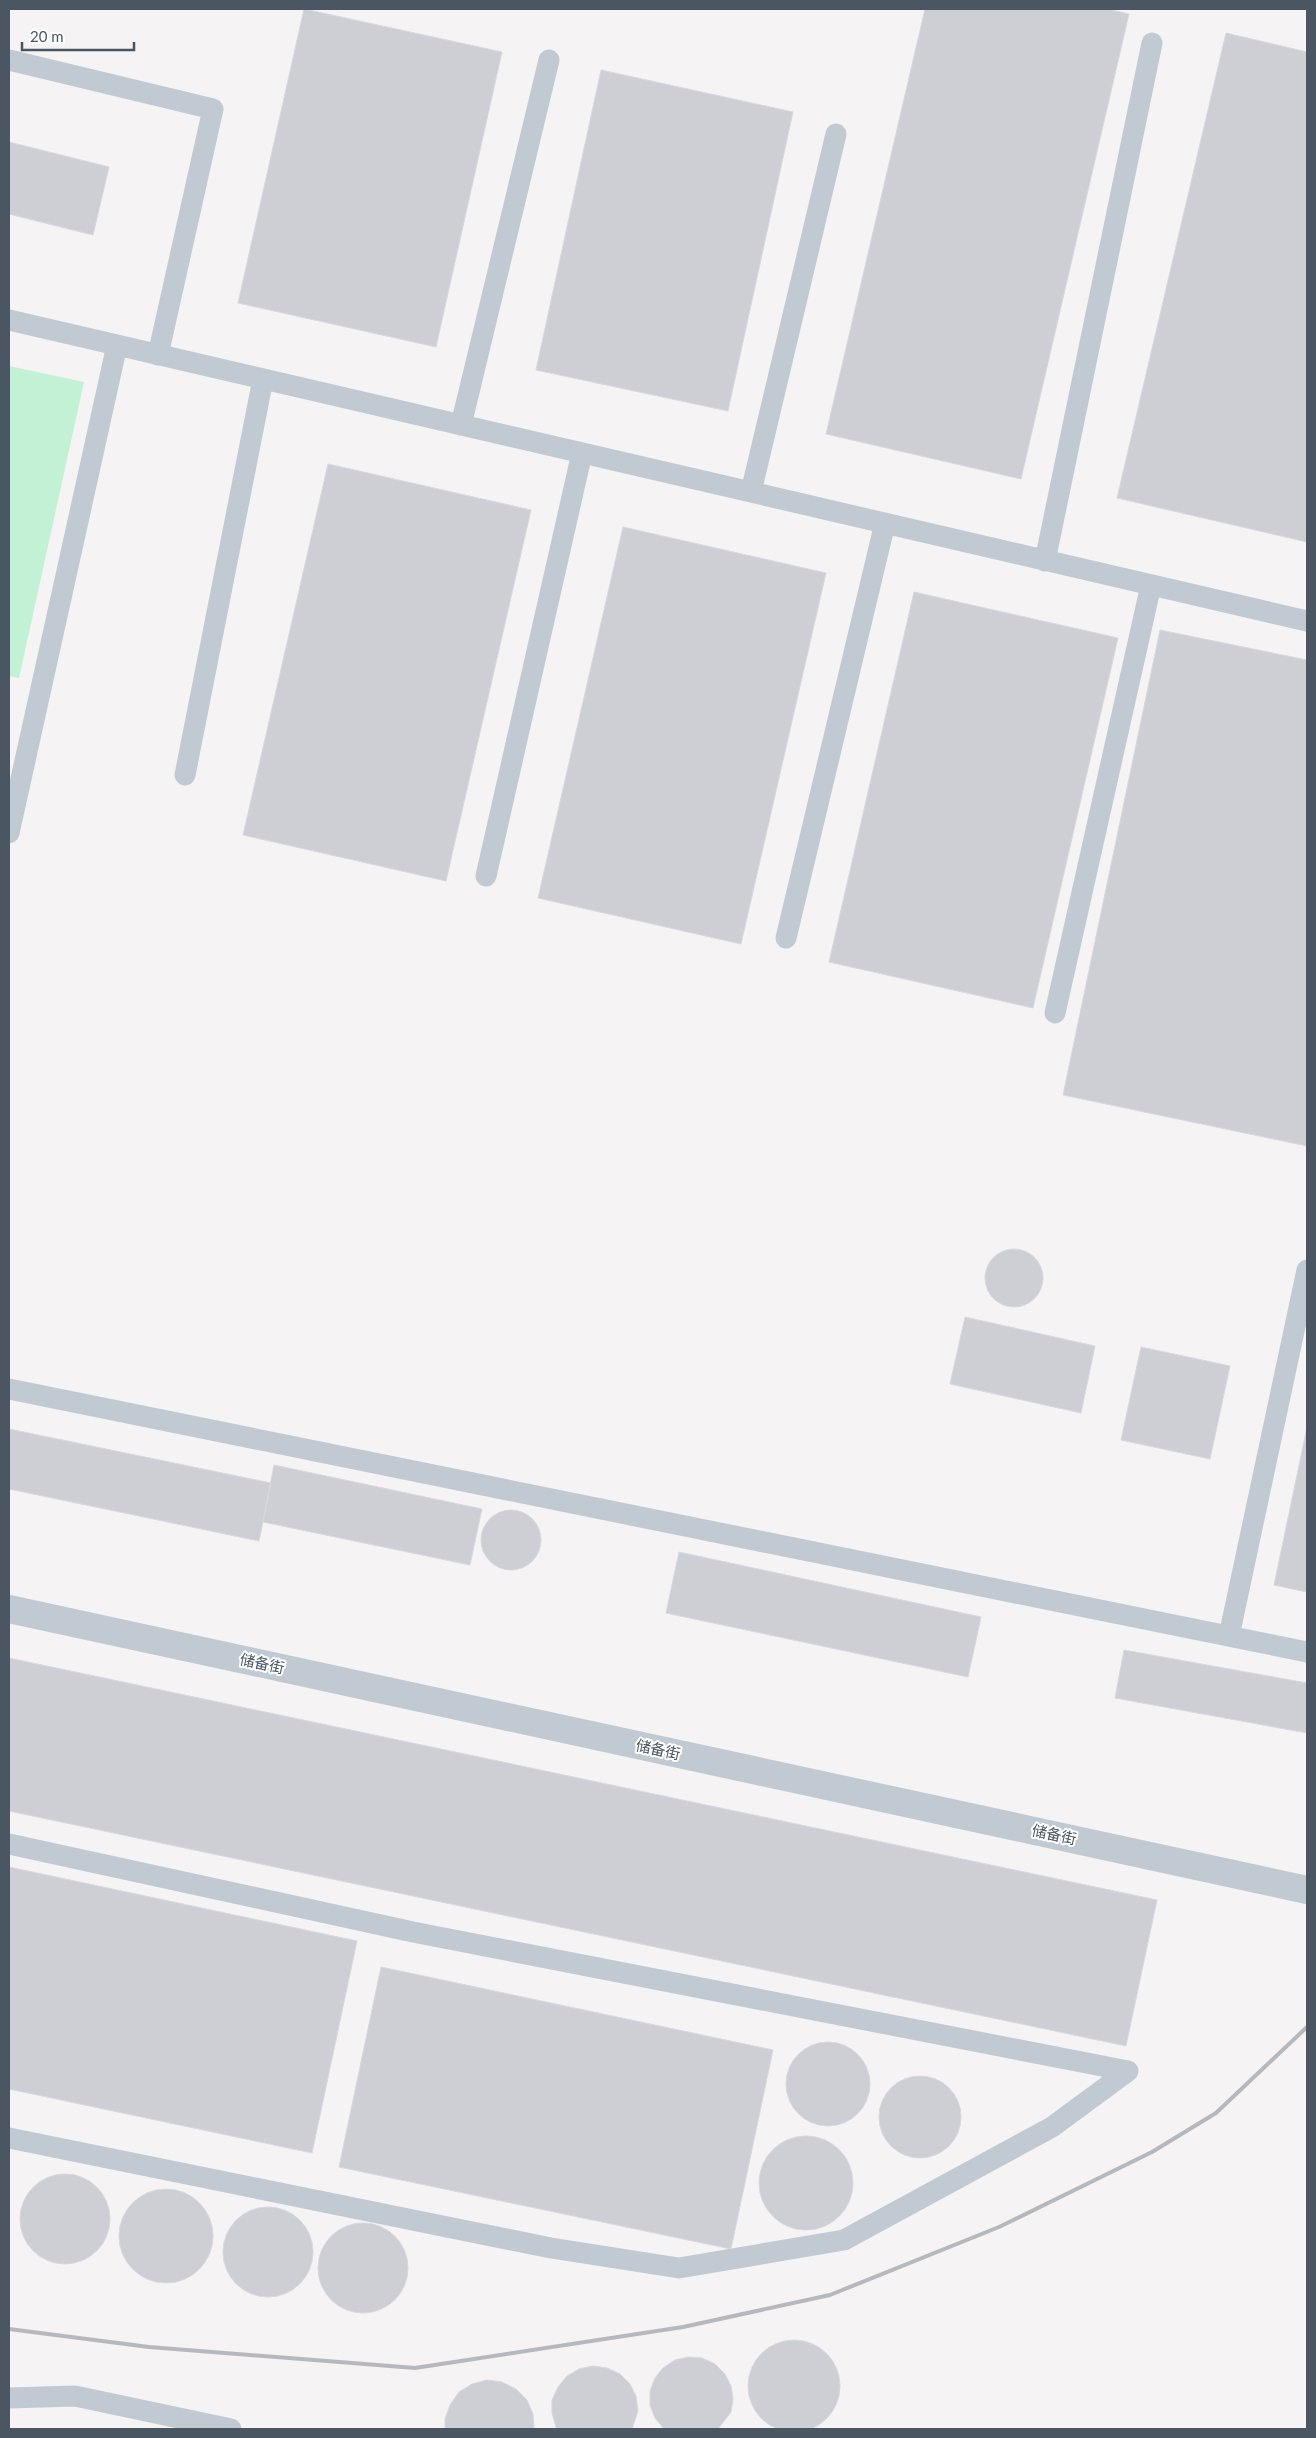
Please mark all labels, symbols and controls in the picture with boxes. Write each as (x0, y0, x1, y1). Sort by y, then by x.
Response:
scale bar (22, 20, 135, 52)
text: 20 m (30, 27, 64, 45)
street label: 储备街 (238, 1650, 286, 1677)
street label: 储备街 (634, 1736, 682, 1763)
street label: 储备街 (1030, 1821, 1078, 1848)

